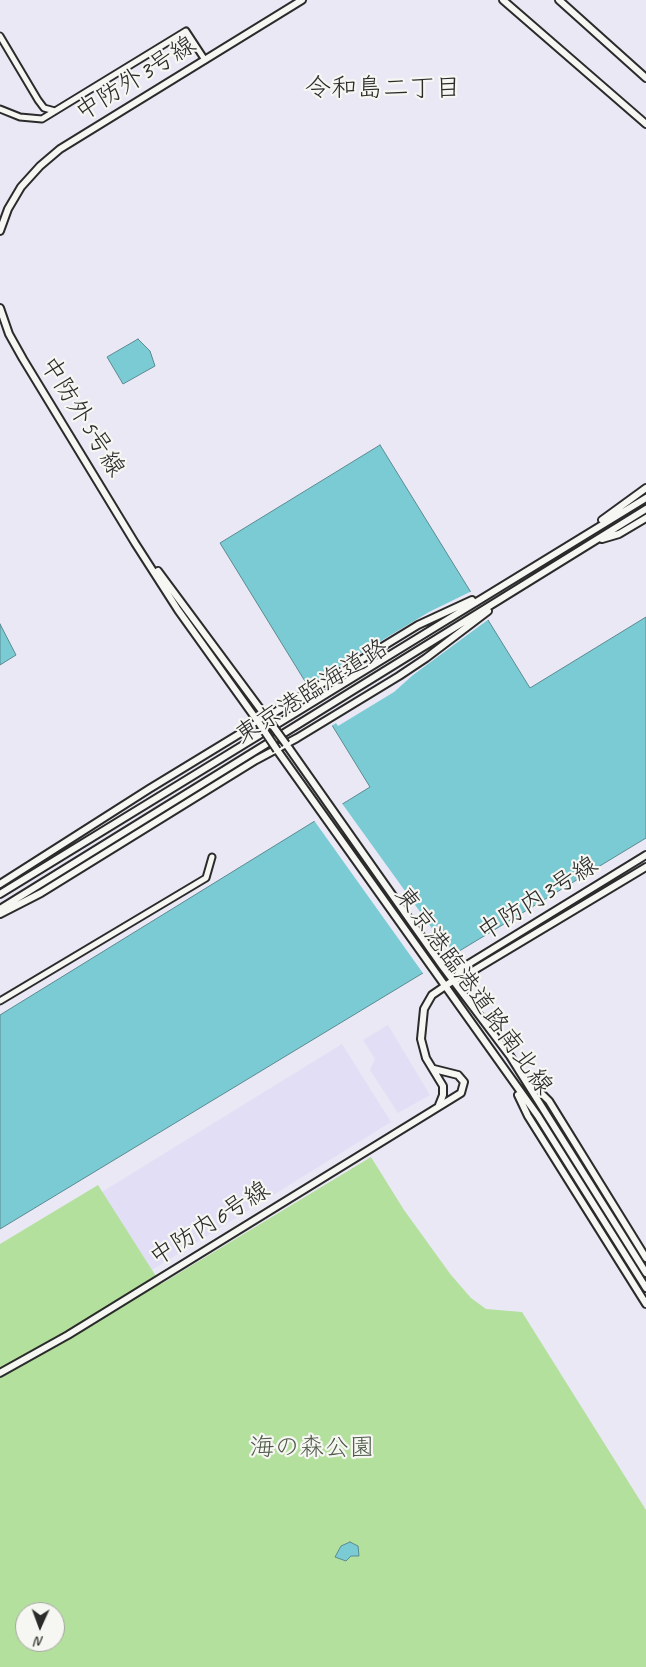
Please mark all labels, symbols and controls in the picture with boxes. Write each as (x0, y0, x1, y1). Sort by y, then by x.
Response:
street label: 中防外3号線 (70, 30, 202, 128)
district label: 令和島二丁目 (305, 73, 461, 105)
street label: 中防外5号線 (33, 351, 131, 483)
street label: 東京港臨海道路 (230, 633, 394, 751)
street label: 中防内3号線 (472, 850, 604, 948)
street label: 東京港臨港道路南北線 (387, 881, 559, 1101)
street label: 中防内6号線 (144, 1175, 276, 1273)
park label: 海の森公園 (250, 1433, 374, 1463)
north arrow (15, 1602, 65, 1652)
text: N (35, 1633, 44, 1650)

